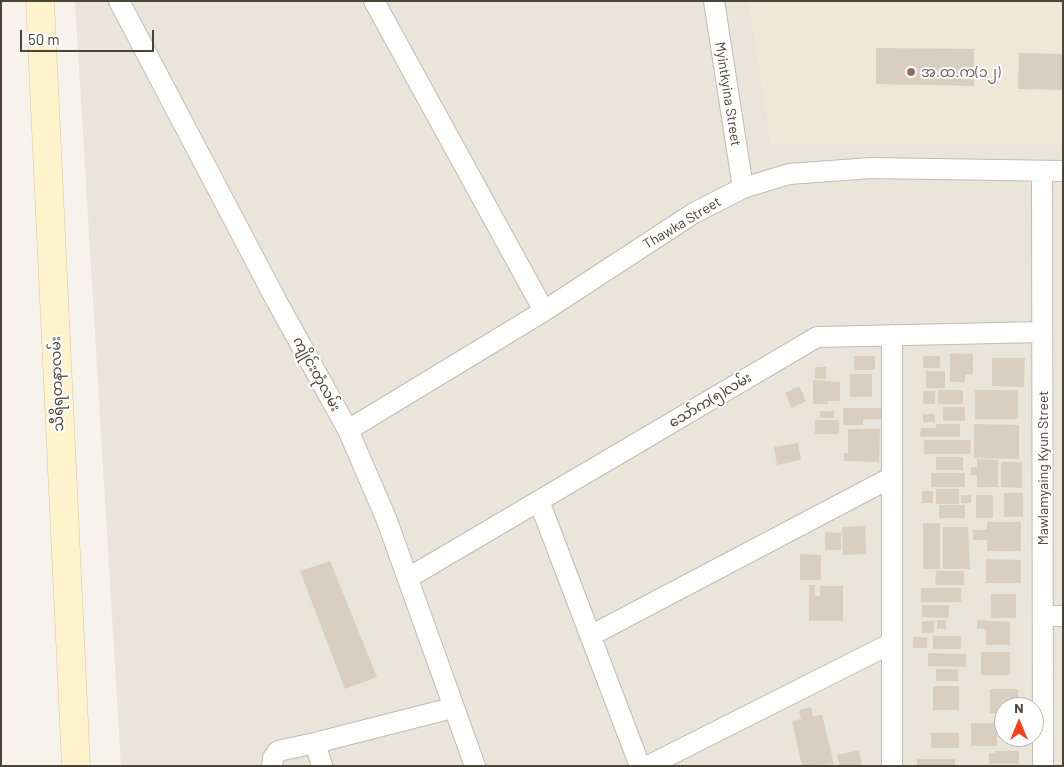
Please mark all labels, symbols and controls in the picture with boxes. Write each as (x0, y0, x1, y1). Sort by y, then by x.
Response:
scale bar (22, 20, 156, 52)
text: 50 m (28, 30, 60, 48)
street label: Myintkyina Street (711, 41, 745, 147)
place label: အ.ထ.က(၁၂) (921, 64, 1001, 80)
marker: အ.ထ.က(၁၂) (905, 66, 917, 78)
street label: Thawka Street (640, 193, 724, 253)
street label: ကျိုင်းတုံလမ်း (290, 334, 344, 414)
street label: သီရိရတနာလမ်း (47, 336, 67, 432)
street label: သော်က(၅)လမ်း (666, 369, 754, 431)
street label: Mawlamyaing Kyun Street (1035, 391, 1051, 545)
north arrow (994, 697, 1044, 747)
text: N (1014, 699, 1024, 716)

